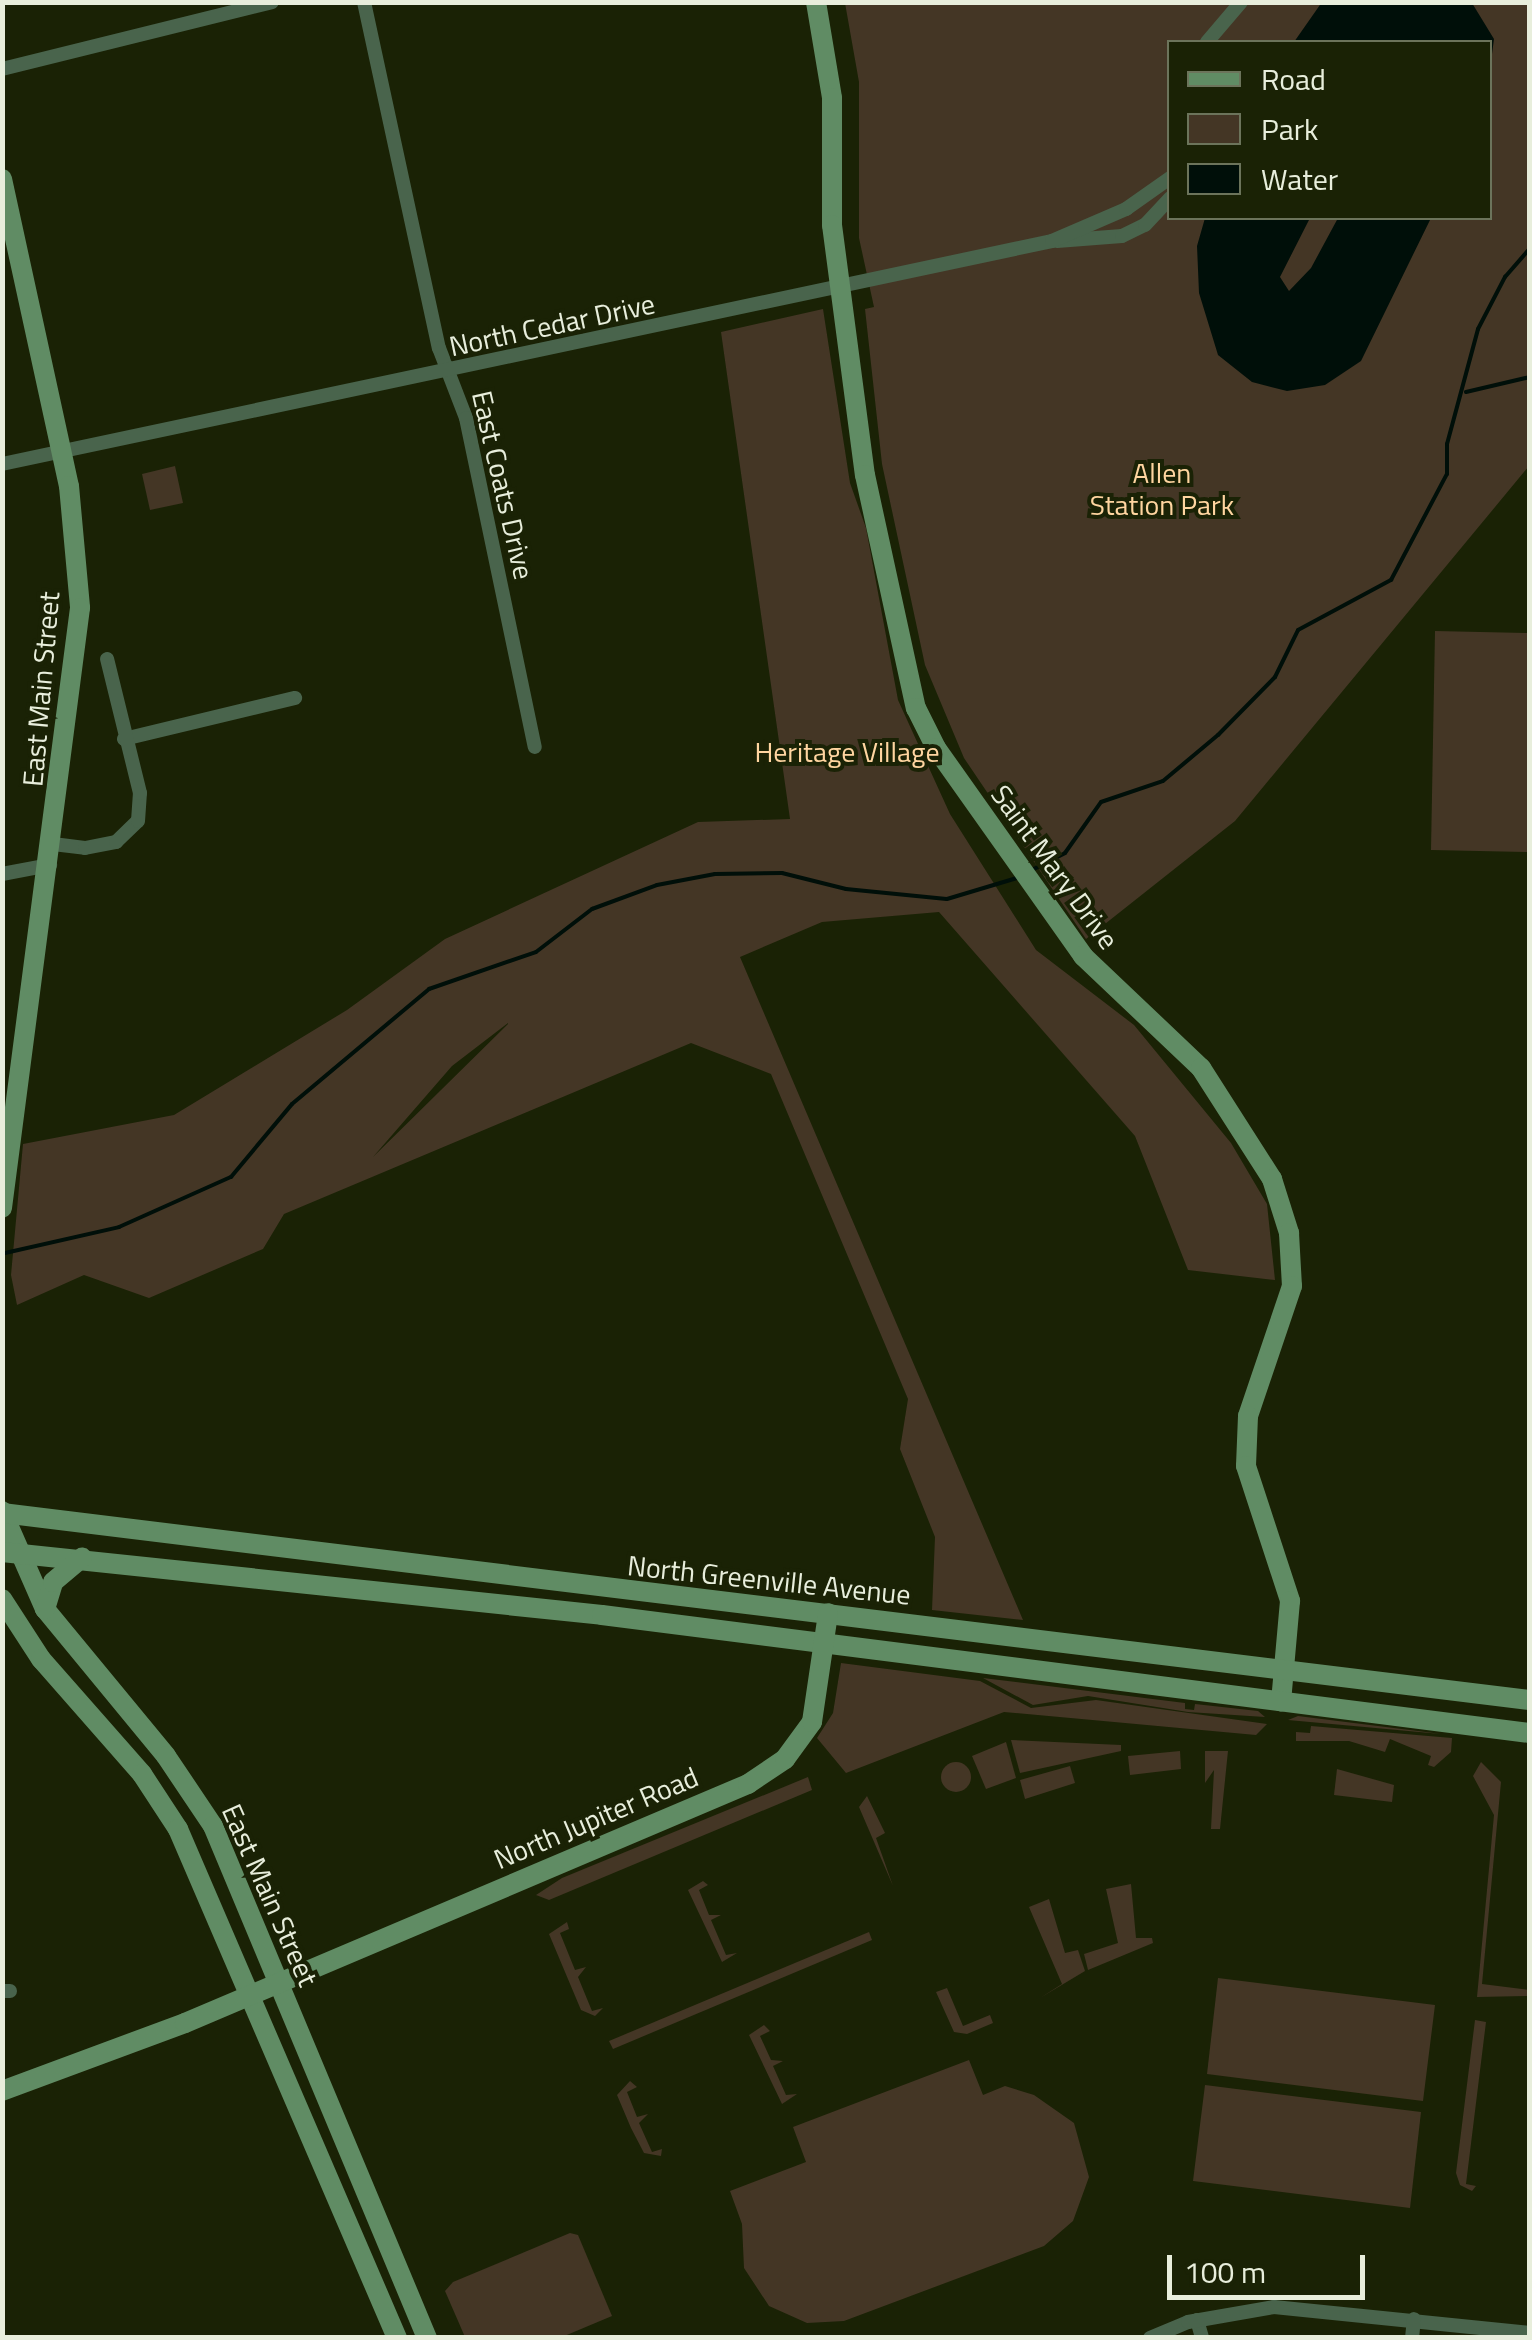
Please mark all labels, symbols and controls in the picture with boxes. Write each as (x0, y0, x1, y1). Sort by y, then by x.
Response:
legend (1167, 40, 1492, 220)
text: Road (1261, 56, 1326, 102)
text: Park (1261, 106, 1318, 152)
text: Water (1261, 156, 1338, 202)
street label: North Cedar Drive (446, 287, 658, 363)
street label: East Coats Drive (465, 387, 541, 583)
park label: Allen Station Park (1090, 456, 1234, 522)
street label: East Main Street (16, 590, 66, 788)
park label: Heritage Village (754, 735, 940, 769)
street label: Saint Mary Drive (984, 778, 1126, 956)
street label: North Greenville Avenue (626, 1548, 912, 1612)
street label: North Jupiter Road (489, 1760, 703, 1876)
street label: East Main Street (215, 1799, 325, 1991)
scale bar (1172, 2235, 1370, 2297)
text: 100 m (1184, 2249, 1266, 2295)

